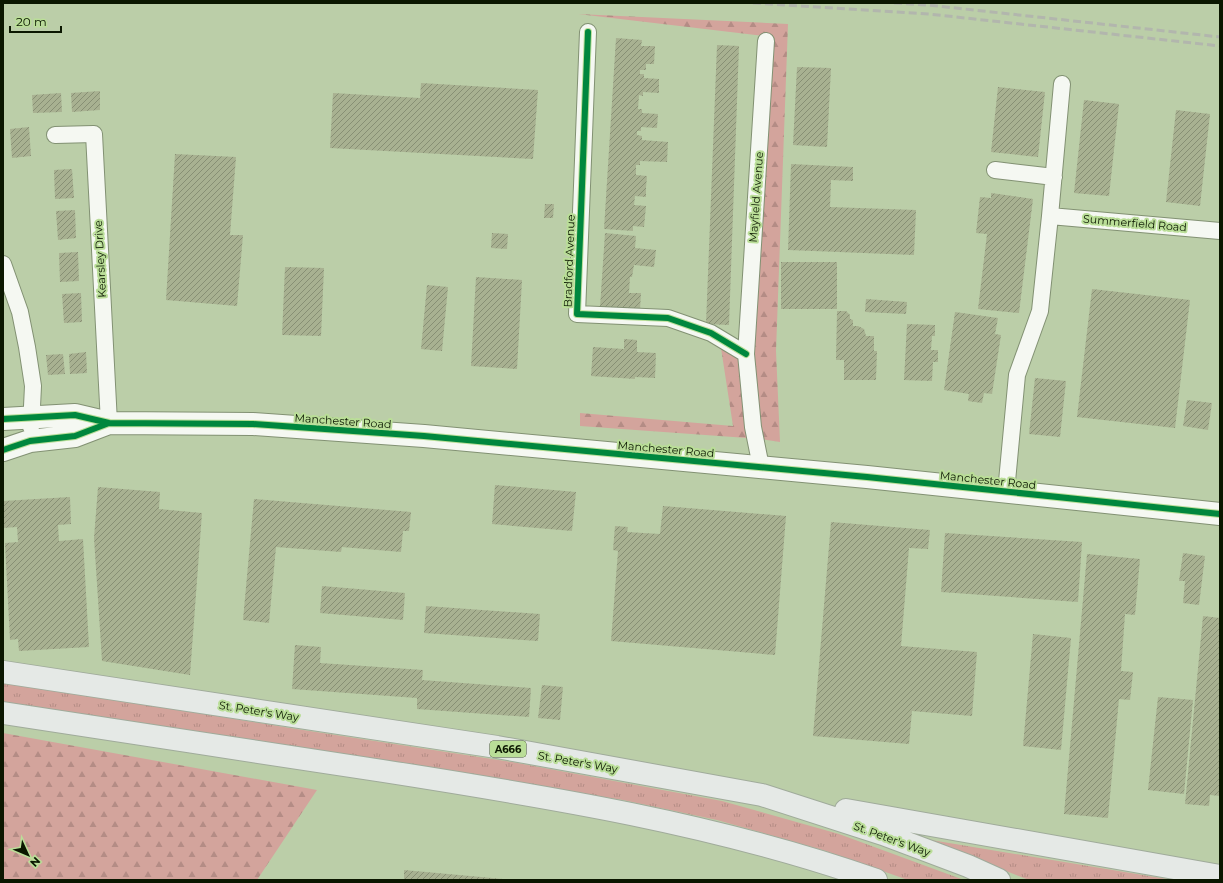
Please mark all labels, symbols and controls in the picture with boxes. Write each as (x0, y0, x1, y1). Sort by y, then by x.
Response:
scale bar (10, 8, 61, 34)
text: 20 m (16, 14, 47, 29)
street label: Mayfield Avenue (746, 151, 766, 243)
street label: Summerfield Road (1083, 211, 1187, 235)
street label: Bradford Avenue (560, 214, 578, 308)
street label: Kearsley Drive (91, 220, 109, 298)
street label: Manchester Road (294, 411, 392, 431)
street label: Manchester Road (617, 438, 715, 460)
street label: Manchester Road (939, 468, 1037, 492)
street label: St. Peter's Way (218, 698, 300, 724)
road number: A666 (490, 741, 526, 757)
street label: St. Peter's Way (537, 748, 619, 776)
street label: St. Peter's Way (852, 819, 932, 859)
north arrow (8, 835, 48, 875)
text: N (27, 854, 43, 870)

